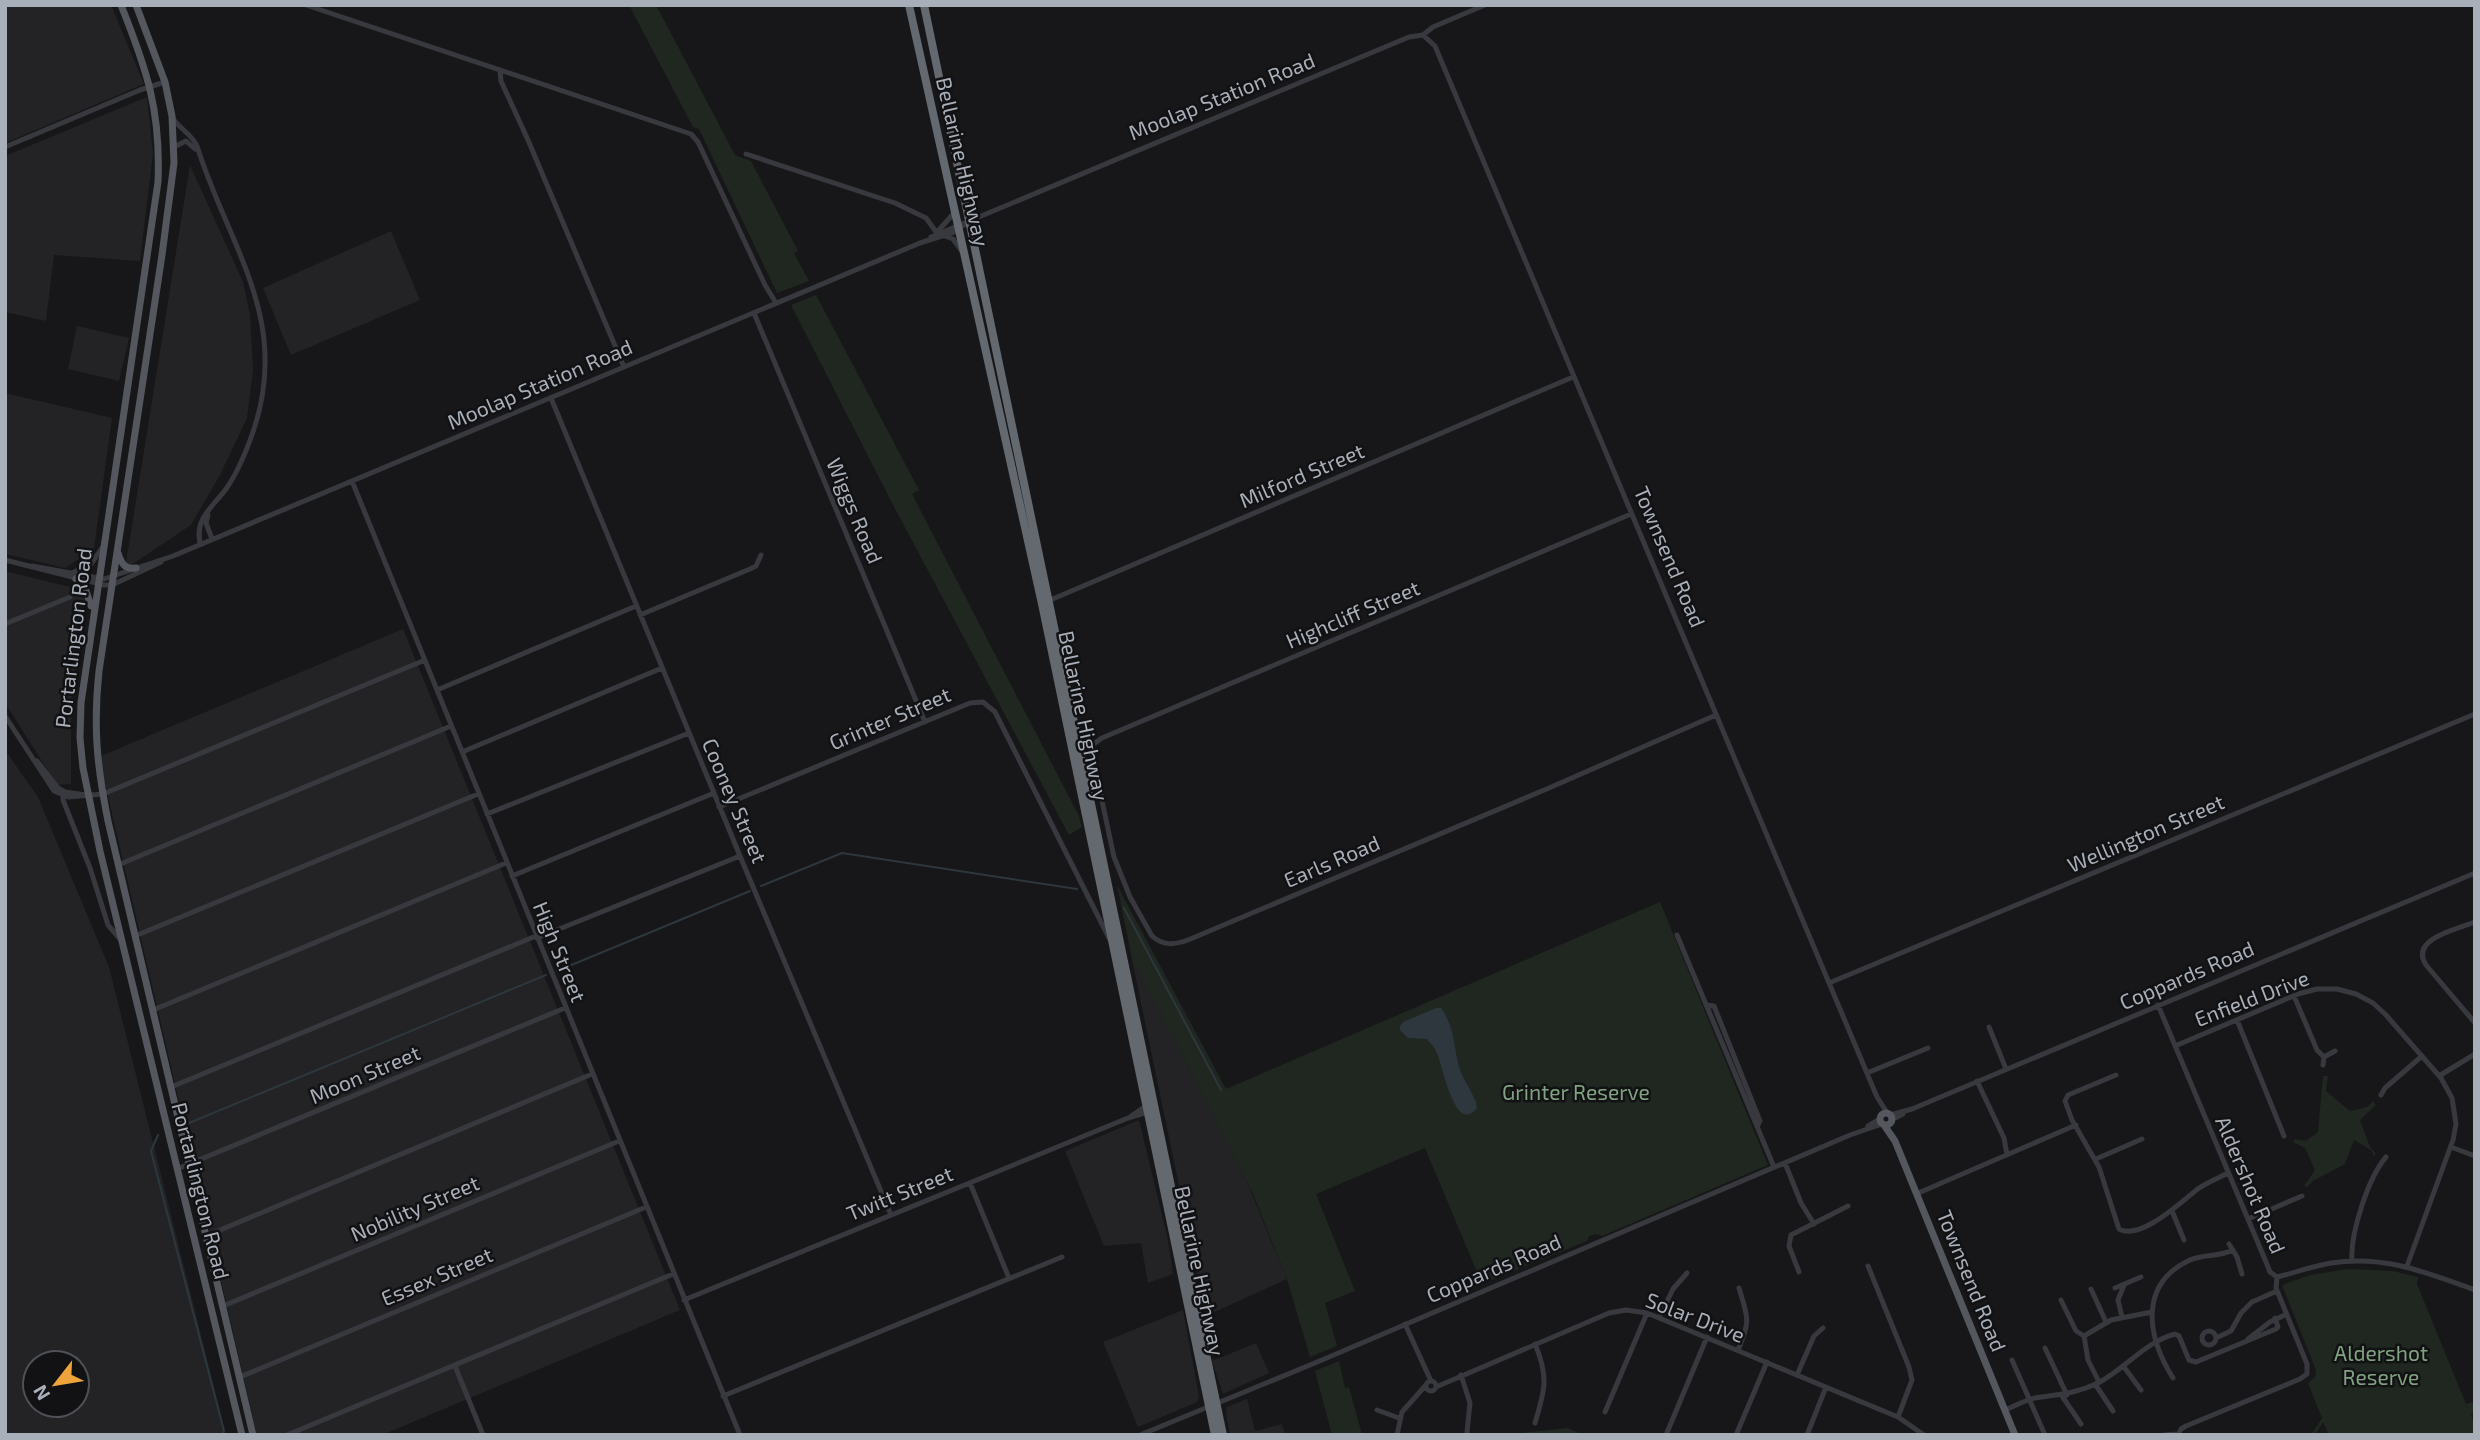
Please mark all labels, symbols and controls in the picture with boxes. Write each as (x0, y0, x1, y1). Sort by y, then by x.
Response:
street label: Moolap Station Road (1125, 47, 1318, 144)
street label: Bellarine Highway (932, 75, 995, 249)
street label: Moolap Station Road (443, 333, 636, 434)
street label: Milford Street (1235, 437, 1367, 512)
street label: Wiggs Road (822, 454, 889, 567)
street label: Townsend Road (1629, 482, 1711, 631)
street label: Portarlington Road (49, 546, 96, 729)
street label: Highcliff Street (1282, 574, 1423, 653)
street label: Bellarine Highway (1054, 628, 1115, 803)
street label: Grinter Street (825, 681, 954, 754)
street label: Cooney Street (698, 734, 773, 866)
street label: Wellington Street (2063, 788, 2227, 877)
street label: Earls Road (1280, 829, 1383, 892)
street label: High Street (529, 898, 592, 1005)
street label: Coppards Road (2115, 935, 2257, 1014)
street label: Enfield Drive (2191, 964, 2312, 1031)
street label: Moon Street (305, 1039, 423, 1108)
park label: Grinter Reserve (1502, 1079, 1650, 1104)
street label: Portarlington Road (167, 1100, 235, 1282)
street label: Aldershot Road (2211, 1112, 2292, 1257)
street label: Twitt Street (843, 1160, 956, 1225)
street label: Nobility Street (346, 1169, 482, 1246)
street label: Bellarine Highway (1170, 1183, 1231, 1358)
street label: Townsend Road (1933, 1206, 2012, 1355)
street label: Coppards Road (1422, 1228, 1564, 1307)
street label: Essex Street (377, 1241, 496, 1310)
street label: Solar Drive (1643, 1286, 1749, 1347)
park label: Aldershot Reserve (2334, 1340, 2428, 1389)
north arrow (21, 1349, 91, 1419)
text: N (28, 1381, 54, 1405)

